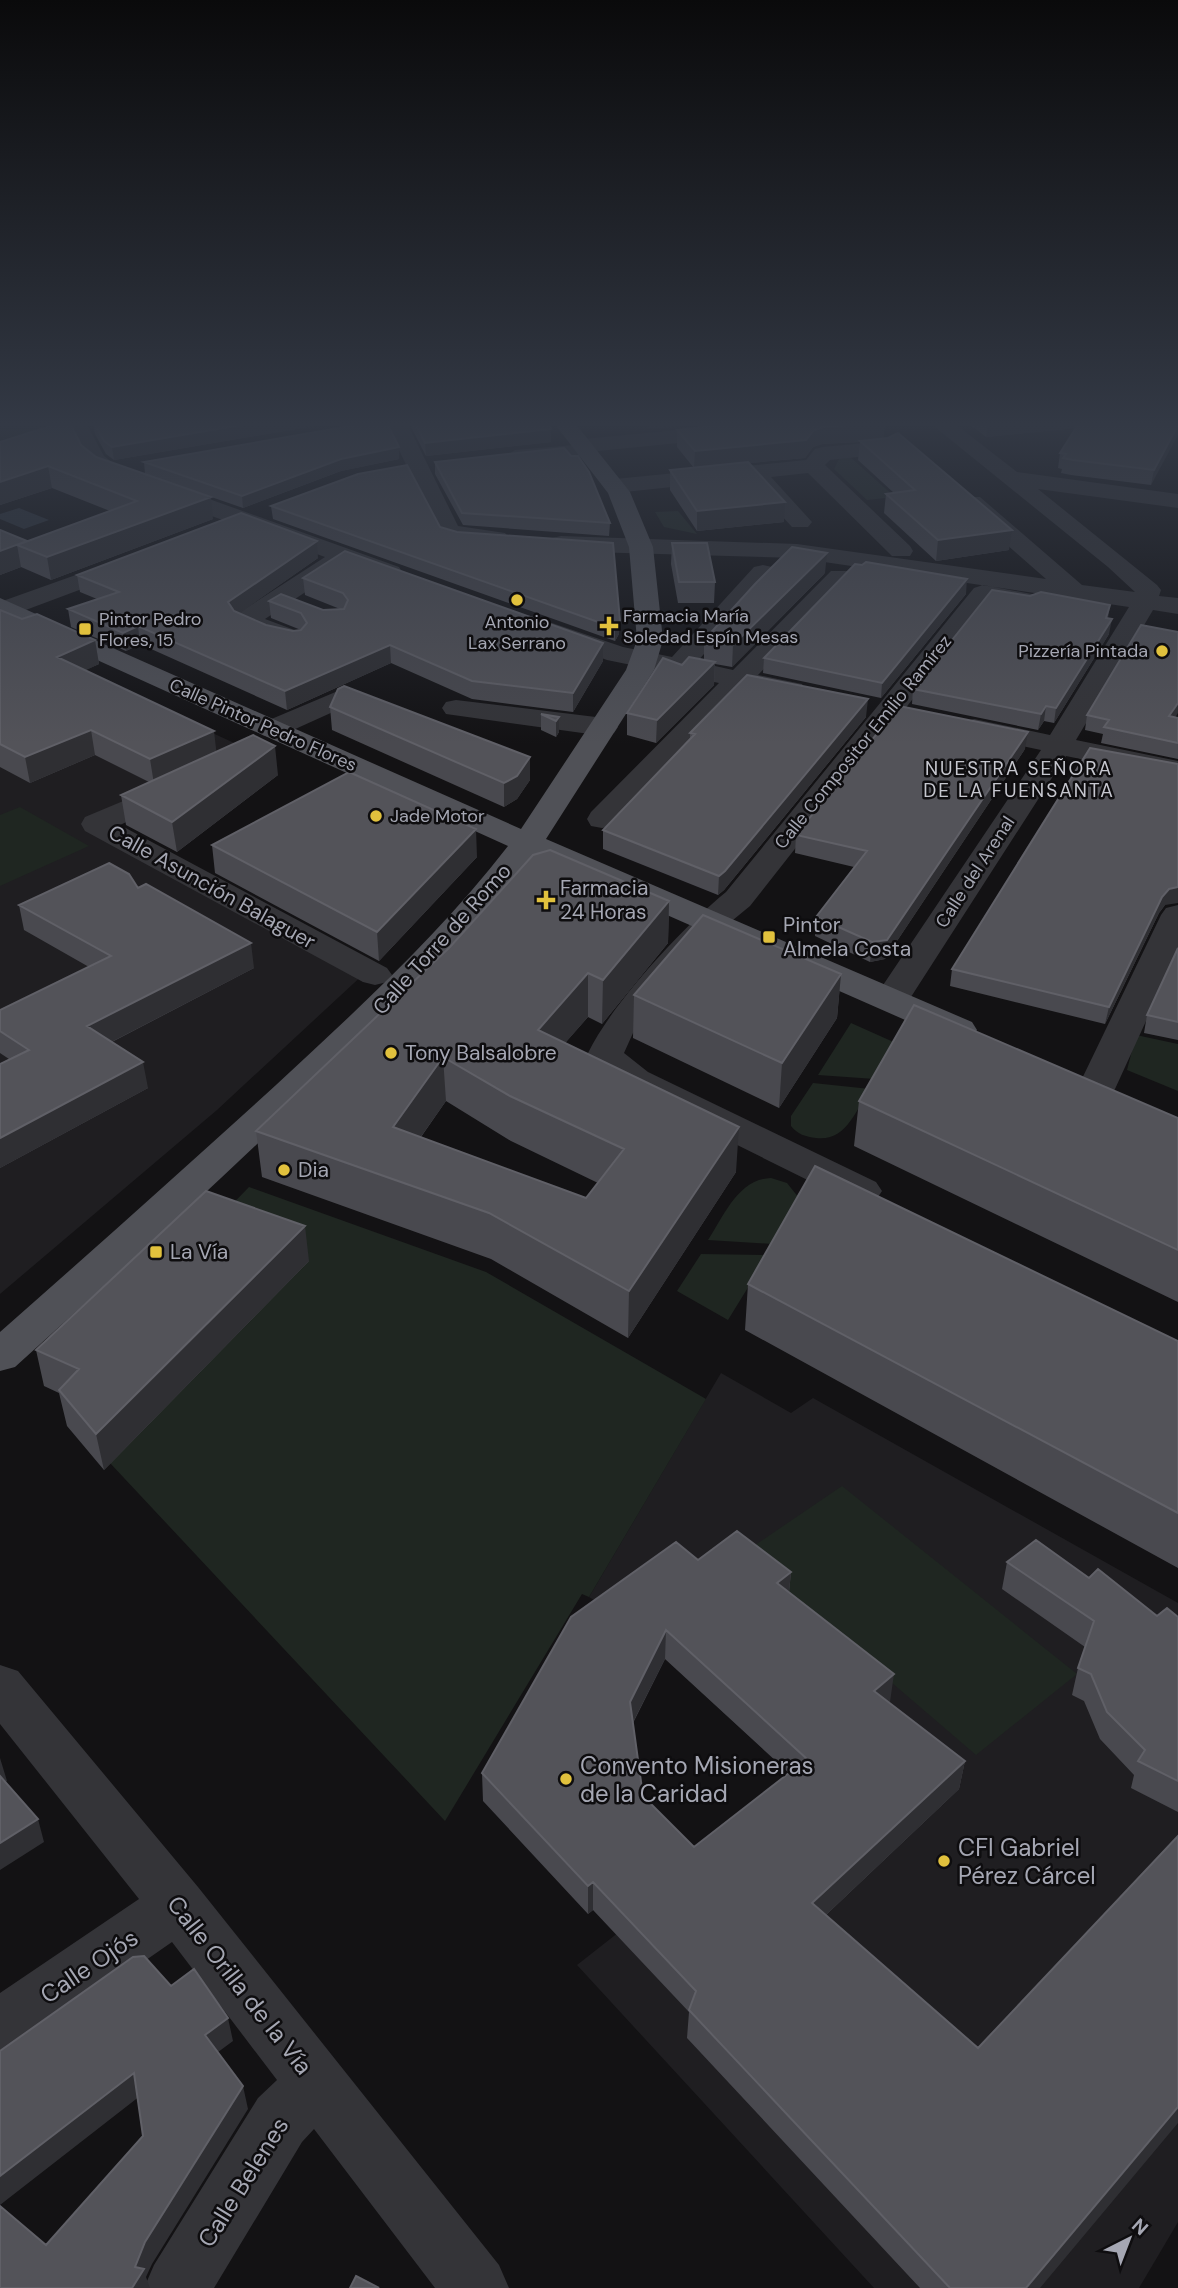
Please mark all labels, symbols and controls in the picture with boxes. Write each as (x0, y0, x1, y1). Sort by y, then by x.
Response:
marker: Antonio Lax Serrano (509, 592, 525, 608)
place label: Farmacia María Soledad Espín Mesas (623, 604, 798, 649)
place label: Pintor Pedro Flores, 15 (99, 607, 201, 652)
place label: Antonio Lax Serrano (468, 610, 566, 655)
marker: Farmacia María Soledad Espín Mesas (601, 618, 617, 634)
marker: Pintor Pedro Flores, 15 (77, 621, 93, 637)
street label: Calle Compositor Emilio Ramírez (769, 630, 957, 854)
place label: Pizzería Pintada (1018, 639, 1148, 663)
marker: Pizzería Pintada (1154, 643, 1170, 659)
street label: Calle Pintor Pedro Flores (165, 673, 361, 777)
district label: NUESTRA SEÑORA DE LA FUENSANTA (923, 756, 1115, 803)
place label: Jade Motor (390, 804, 485, 828)
marker: Jade Motor (368, 808, 384, 824)
street label: Calle del Arenal (930, 812, 1020, 932)
street label: Calle Asunción Balaguer (103, 818, 321, 956)
street label: Calle Torre de Romo (367, 857, 517, 1021)
place label: Farmacia 24 Horas (560, 874, 648, 926)
marker: Farmacia 24 Horas (538, 892, 554, 908)
place label: Pintor Almela Costa (783, 911, 911, 963)
marker: Pintor Almela Costa (761, 929, 777, 945)
place label: Tony Balsalobre (405, 1039, 557, 1067)
marker: Tony Balsalobre (383, 1045, 399, 1061)
place label: Dia (298, 1156, 329, 1184)
marker: Dia (276, 1162, 292, 1178)
place label: La Vía (170, 1238, 228, 1266)
marker: La Vía (148, 1244, 164, 1260)
place label: Convento Misioneras de la Caridad (580, 1750, 814, 1809)
marker: Convento Misioneras de la Caridad (558, 1771, 574, 1787)
place label: CFI Gabriel Pérez Cárcel (958, 1832, 1096, 1891)
marker: CFI Gabriel Pérez Cárcel (936, 1853, 952, 1869)
street label: Calle Orilla de la Vía (160, 1889, 320, 2081)
street label: Calle Ojós (34, 1922, 144, 2010)
street label: Calle Belenes (191, 2111, 295, 2253)
north arrow (1094, 2204, 1164, 2274)
text: N (1127, 2213, 1154, 2241)

